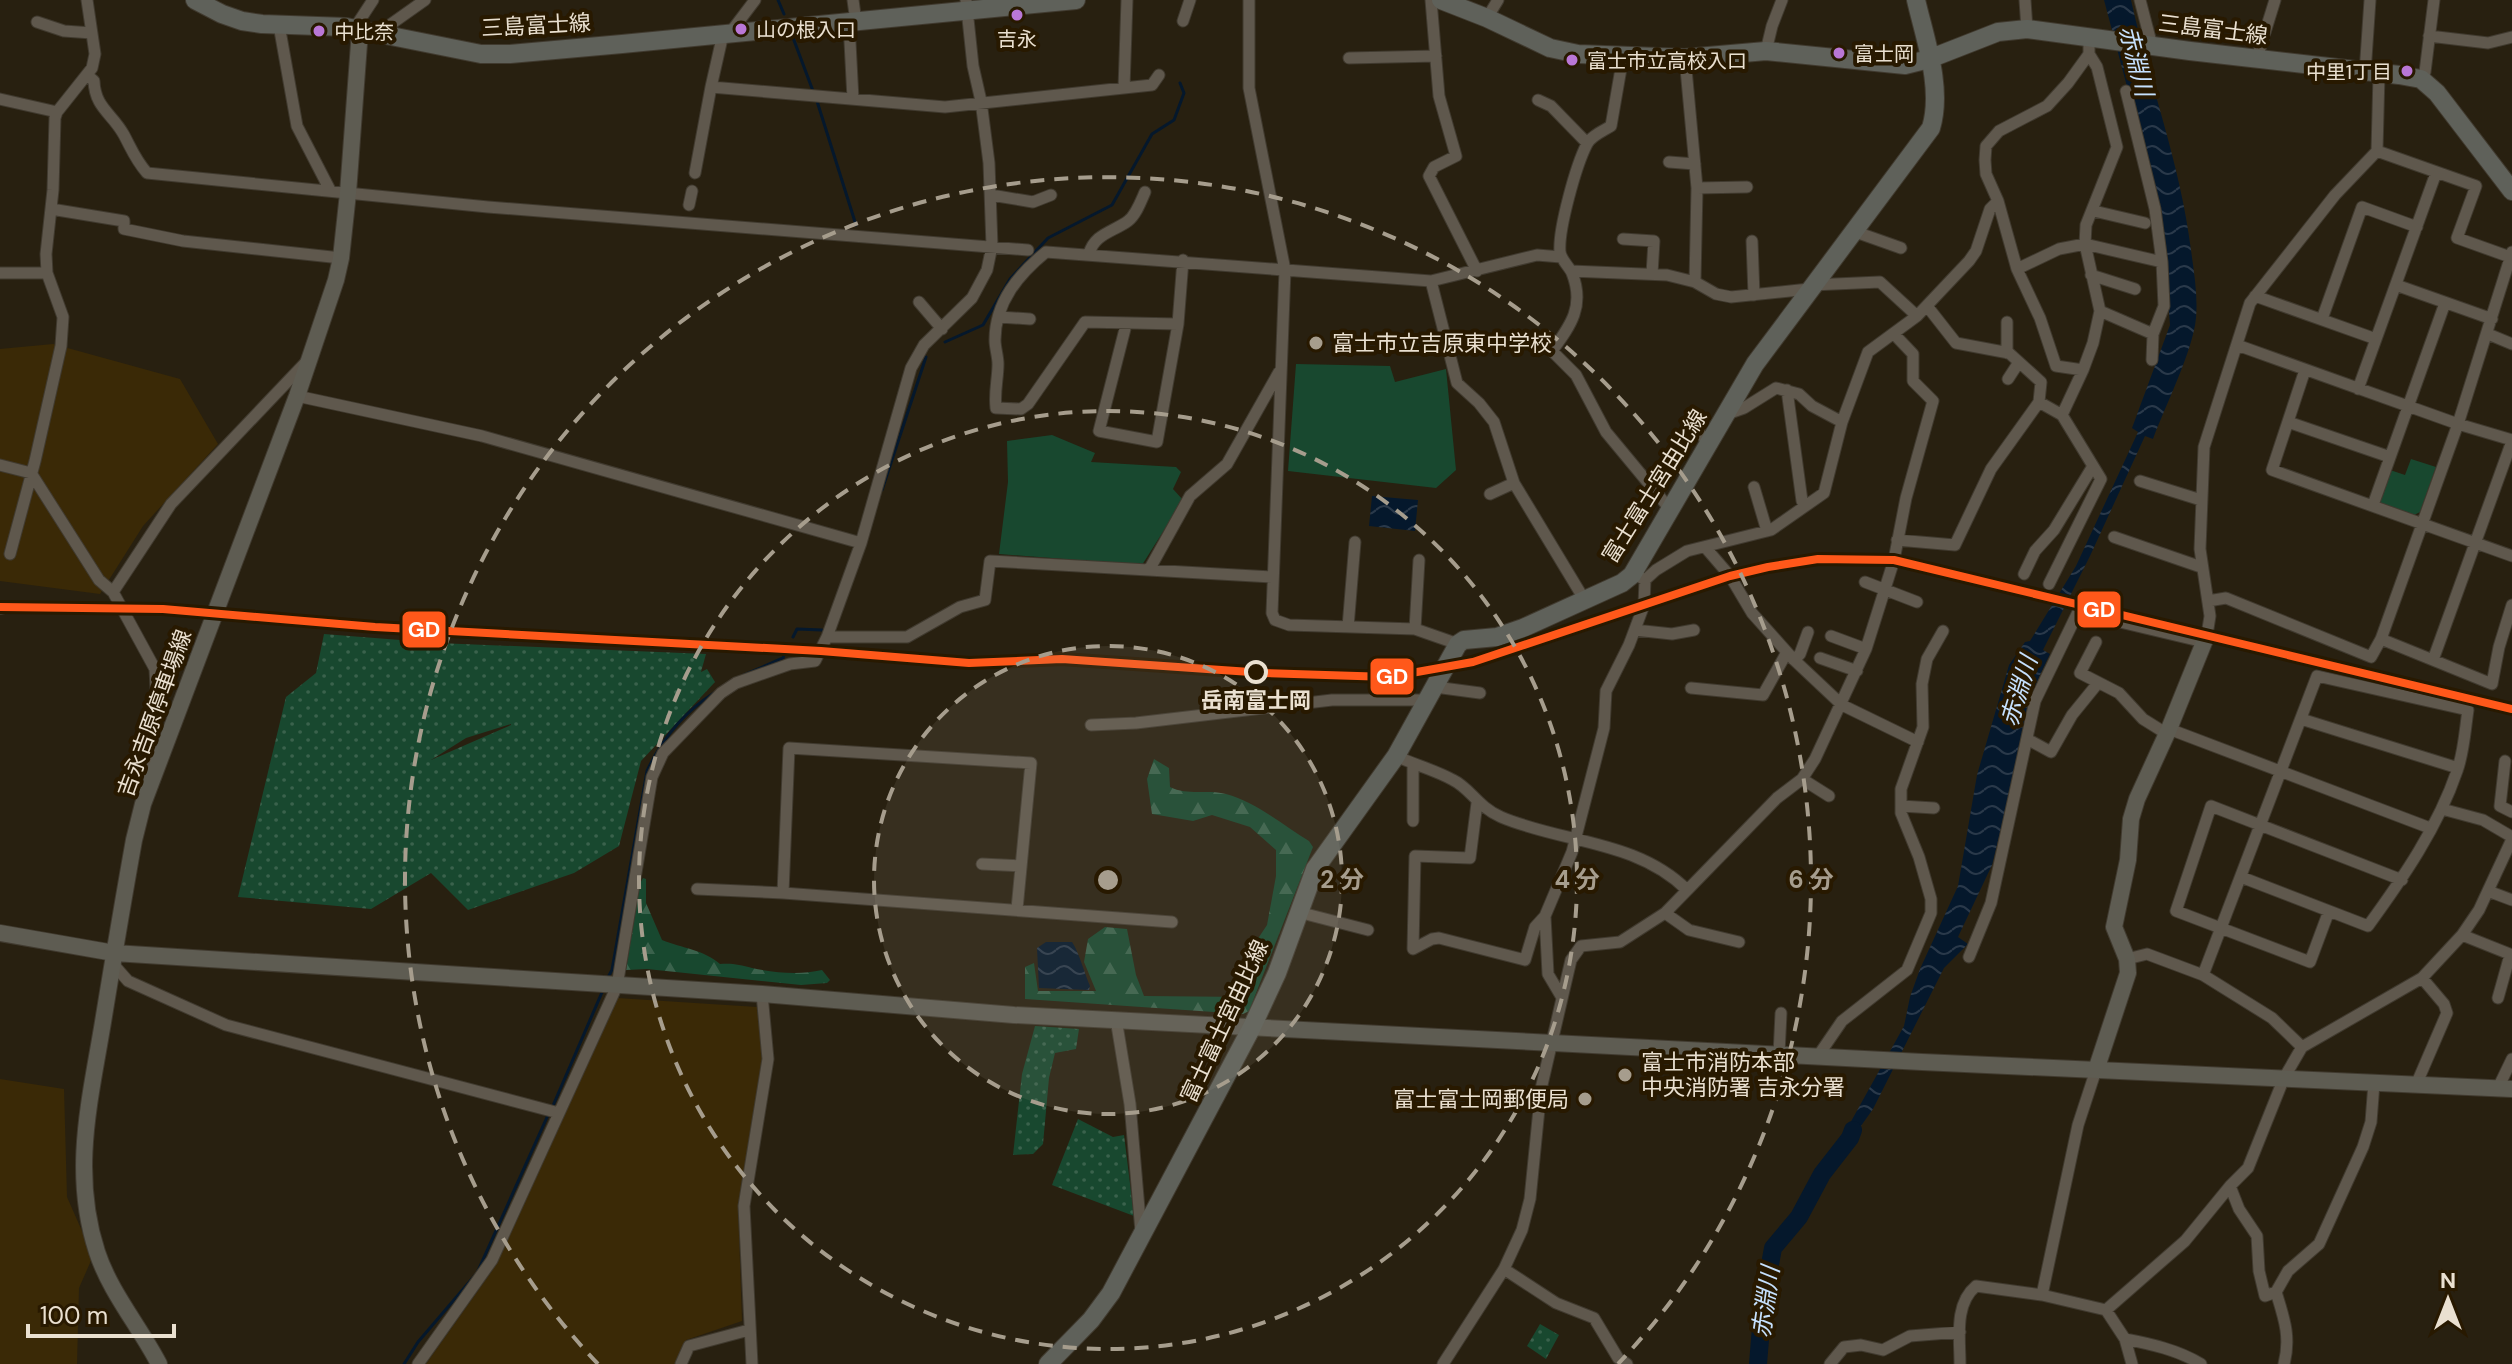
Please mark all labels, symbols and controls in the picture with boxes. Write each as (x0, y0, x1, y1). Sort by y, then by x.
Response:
marker: 吉永 (1009, 7, 1025, 23)
street label: 三島富士線 (480, 8, 592, 43)
street label: 三島富士線 (2157, 8, 2269, 51)
place label: 山の根入口 (756, 17, 856, 43)
place label: 中比奈 (334, 19, 394, 45)
marker: 山の根入口 (733, 21, 749, 37)
water label: 赤淵川 (2113, 22, 2161, 102)
marker: 中比奈 (311, 23, 327, 39)
place label: 吉永 (997, 26, 1037, 52)
place label: 富士岡 (1854, 41, 1914, 67)
marker: 富士岡 (1831, 45, 1847, 61)
place label: 富士市立高校入口 (1587, 48, 1747, 74)
marker: 富士市立高校入口 (1564, 52, 1580, 68)
place label: 中里1丁目 (2306, 59, 2392, 85)
marker: 中里1丁目 (2399, 63, 2415, 79)
place label: 富士市立吉原東中学校 (1332, 329, 1552, 358)
marker: 富士市立吉原東中学校 (1307, 334, 1325, 352)
street label: 富士富士宮由比線 (1595, 404, 1713, 569)
line badge: GD (2076, 590, 2122, 629)
text: GD (2083, 595, 2115, 624)
line badge: GD (401, 610, 447, 649)
text: GD (408, 615, 440, 644)
street label: 吉永吉原停車場線 (111, 626, 198, 801)
water label: 赤淵川 (1993, 649, 2045, 730)
line badge: GD (1369, 657, 1415, 696)
marker: 岳南富士岡 (1245, 661, 1267, 683)
text: GD (1376, 662, 1408, 691)
place label: 岳南富士岡 (1201, 686, 1311, 715)
text: 2 分 (1320, 864, 1364, 895)
text: 4 分 (1554, 864, 1600, 895)
text: 6 分 (1789, 864, 1833, 895)
centre of rings (1094, 866, 1122, 894)
street label: 富士富士宮由比線 (1174, 935, 1275, 1107)
place label: 富士市消防本部 中央消防署 吉永分署 (1641, 1048, 1845, 1102)
marker: 富士市消防本部 中央消防署 吉永分署 (1616, 1066, 1634, 1084)
place label: 富士富士岡郵便局 (1393, 1085, 1569, 1114)
marker: 富士富士岡郵便局 (1576, 1090, 1594, 1108)
north arrow (2408, 1260, 2488, 1340)
water label: 赤淵川 (1745, 1261, 1786, 1340)
text: N (2440, 1266, 2456, 1295)
scale bar (28, 1288, 174, 1338)
text: 100 m (40, 1300, 108, 1331)

